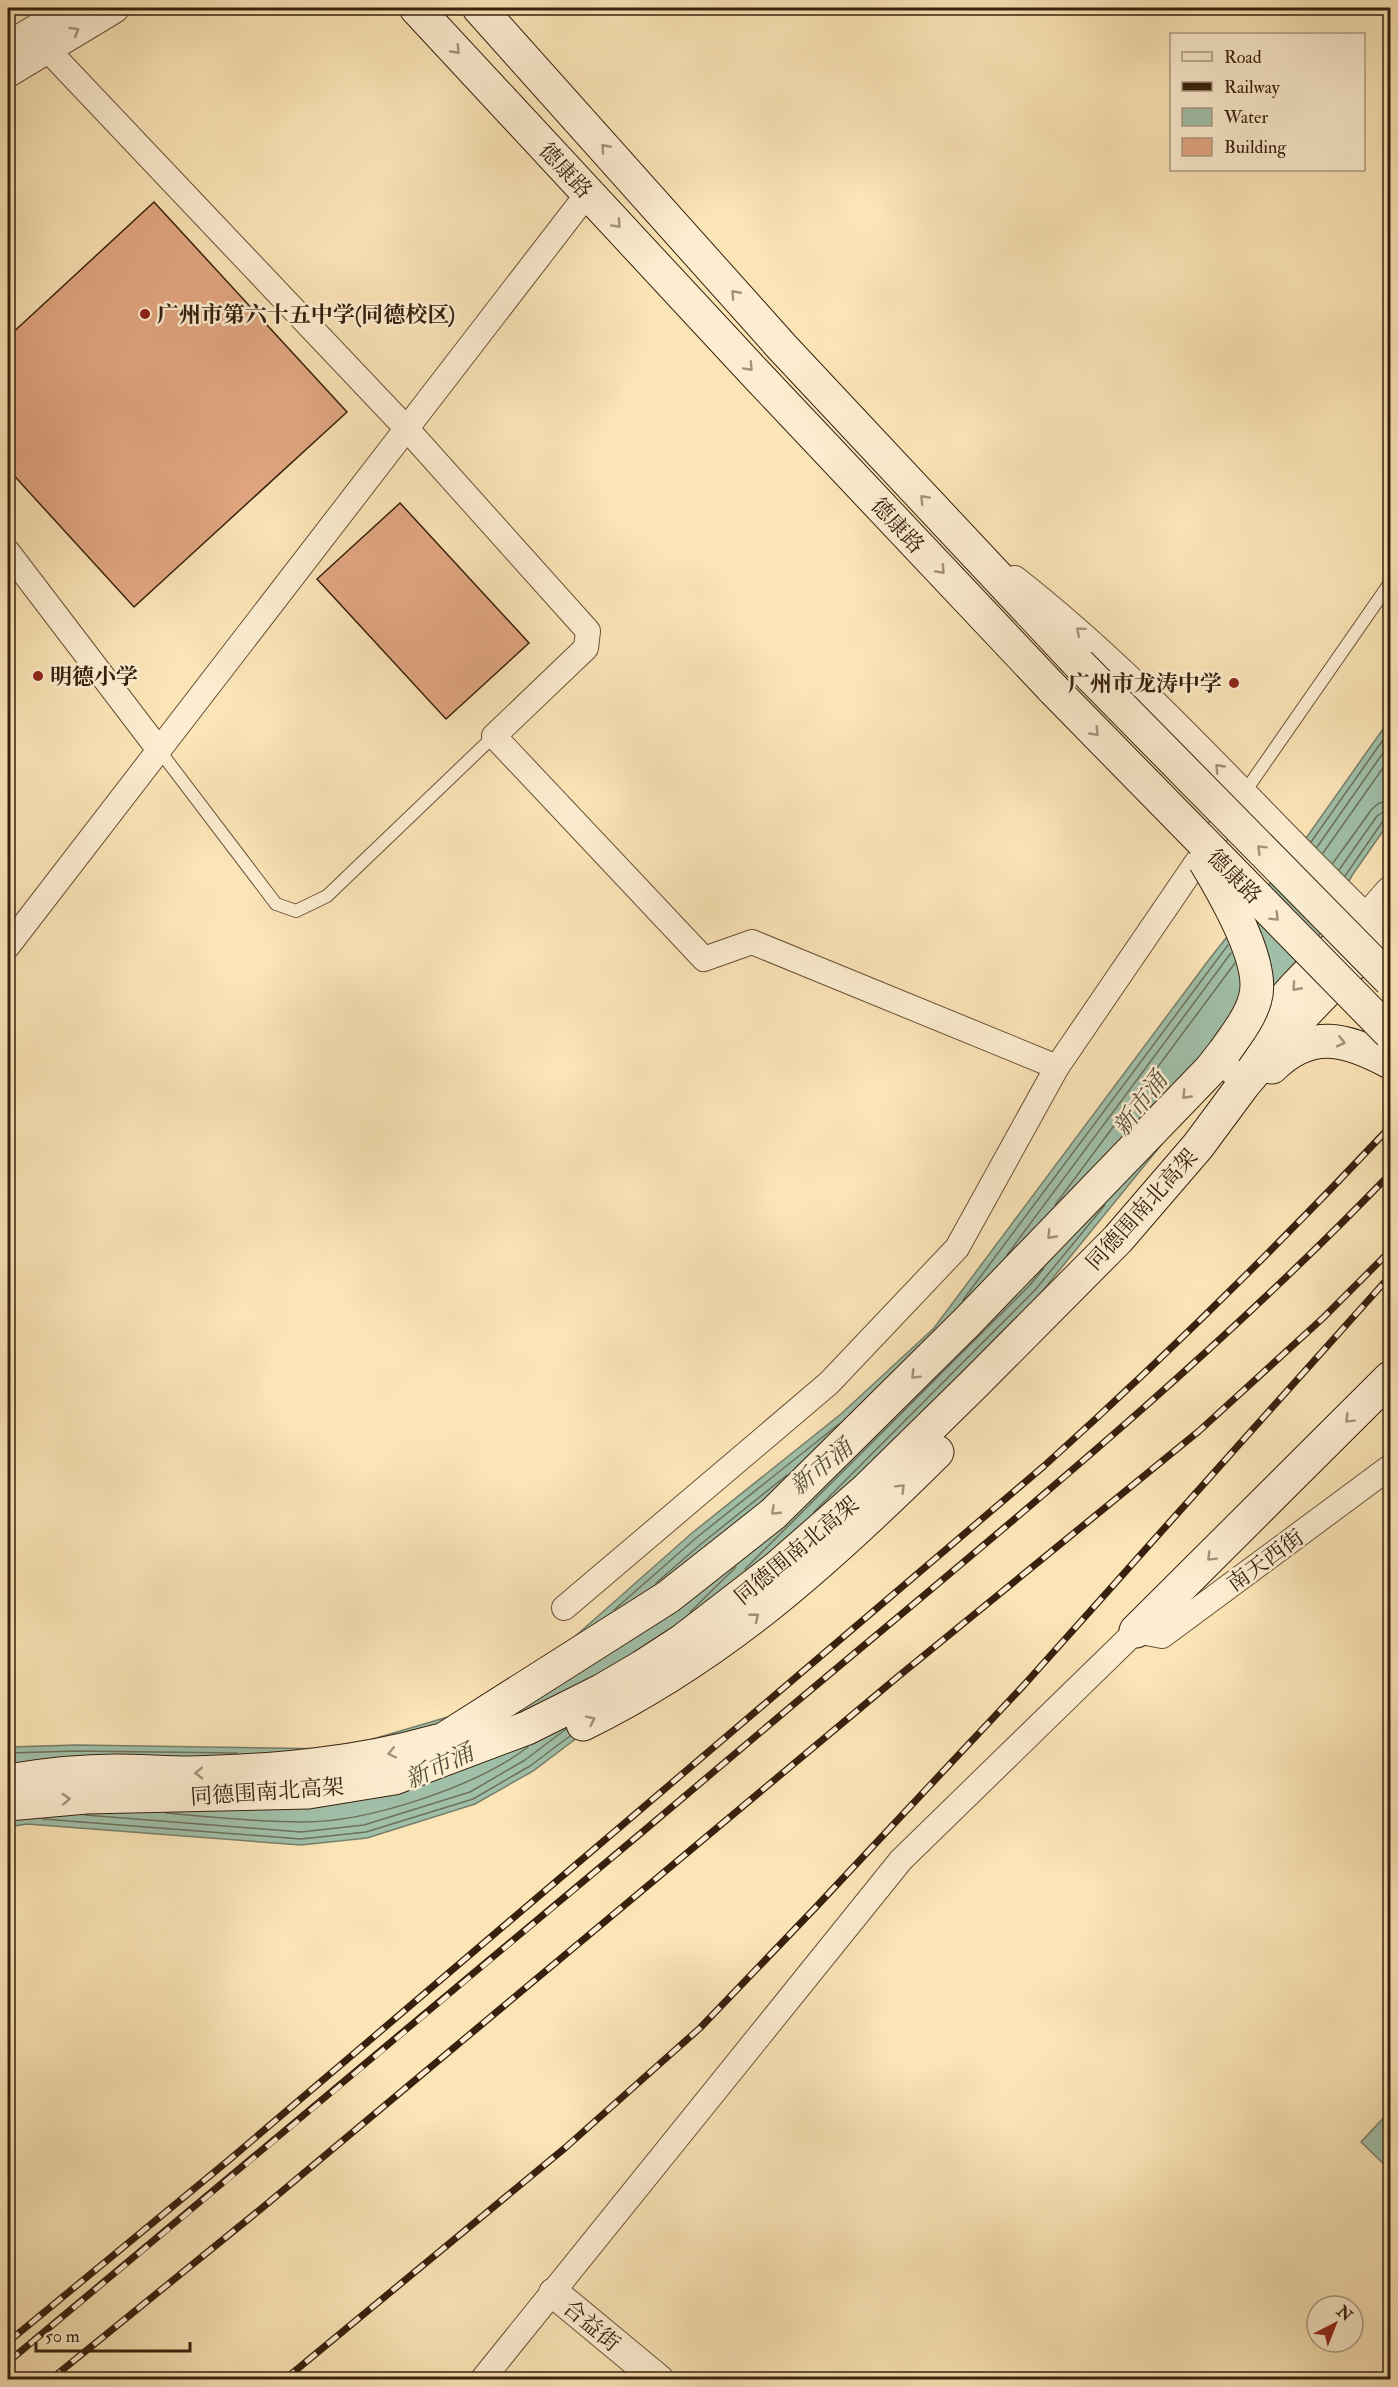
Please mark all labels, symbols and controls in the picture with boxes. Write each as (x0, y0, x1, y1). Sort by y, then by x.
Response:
one-way arrow (69, 26, 79, 38)
legend (1170, 33, 1365, 171)
one-way arrow (448, 43, 459, 54)
text: Road (1224, 46, 1262, 69)
text: Railway (1224, 76, 1281, 99)
text: Water (1223, 106, 1268, 129)
text: Building (1224, 136, 1287, 159)
street label: 德康路 (533, 137, 598, 204)
one-way arrow (601, 145, 612, 155)
one-way arrow (610, 217, 621, 228)
one-way arrow (731, 290, 742, 301)
place label: 广州市第六十五中学(同德校区) (157, 301, 455, 329)
marker: 广州市第六十五中学(同德校区) (138, 307, 152, 321)
one-way arrow (742, 360, 753, 371)
street label: 德康路 (865, 492, 930, 559)
one-way arrow (920, 495, 931, 506)
one-way arrow (934, 563, 945, 574)
one-way arrow (1076, 628, 1087, 639)
place label: 明德小学 (50, 663, 138, 691)
marker: 明德小学 (31, 669, 45, 683)
place label: 广州市龙涛中学 (1068, 670, 1222, 698)
marker: 广州市龙涛中学 (1227, 676, 1241, 690)
one-way arrow (1087, 725, 1098, 736)
one-way arrow (1216, 764, 1227, 775)
street label: 德康路 (1201, 843, 1268, 910)
one-way arrow (1257, 846, 1268, 856)
one-way arrow (1267, 909, 1278, 920)
one-way arrow (1292, 981, 1303, 991)
one-way arrow (1335, 1035, 1345, 1048)
water label: 新市涌 (1106, 1064, 1176, 1142)
one-way arrow (1182, 1088, 1193, 1098)
street label: 同德围南北高架 (1080, 1143, 1204, 1276)
one-way arrow (1047, 1229, 1058, 1239)
one-way arrow (911, 1369, 922, 1379)
one-way arrow (1346, 1412, 1357, 1423)
water label: 新市涌 (784, 1431, 861, 1502)
one-way arrow (894, 1484, 905, 1495)
street label: 同德围南北高架 (729, 1491, 865, 1611)
one-way arrow (772, 1504, 782, 1515)
street label: 南天西街 (1222, 1524, 1309, 1598)
one-way arrow (1207, 1549, 1218, 1560)
one-way arrow (749, 1613, 760, 1624)
one-way arrow (584, 1716, 595, 1728)
water label: 新市涌 (400, 1736, 481, 1796)
one-way arrow (387, 1746, 397, 1759)
one-way arrow (194, 1766, 203, 1779)
street label: 同德围南北高架 (189, 1773, 345, 1811)
one-way arrow (61, 1792, 70, 1805)
street label: 合益街 (557, 2294, 626, 2358)
north arrow (1305, 2294, 1365, 2354)
text: N (1332, 2301, 1357, 2326)
scale bar (36, 2315, 190, 2353)
text: 50 m (45, 2325, 80, 2348)

